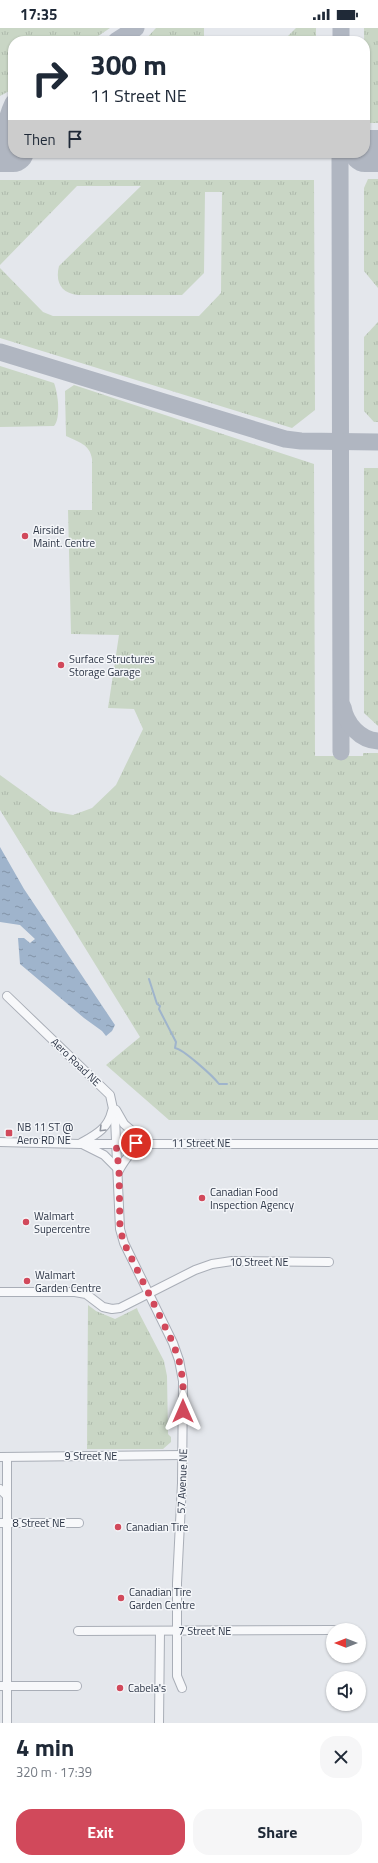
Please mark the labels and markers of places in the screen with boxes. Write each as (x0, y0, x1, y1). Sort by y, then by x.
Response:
place label: Airside Maint. Centre (33, 522, 96, 551)
marker: Airside Maint. Centre (20, 531, 30, 541)
place label: Surface Structures Storage Garage (69, 651, 155, 680)
marker: Surface Structures Storage Garage (56, 660, 66, 670)
place label: NB 11 ST @ Aero RD NE (17, 1119, 74, 1148)
pin (119, 1126, 153, 1160)
marker: NB 11 ST @ Aero RD NE (4, 1128, 14, 1138)
place label: Canadian Food Inspection Agency (210, 1184, 295, 1213)
marker: Canadian Food Inspection Agency (197, 1193, 207, 1203)
place label: Walmart Supercentre (34, 1208, 91, 1237)
marker: Walmart Supercentre (21, 1217, 31, 1227)
place label: Walmart Garden Centre (35, 1267, 102, 1296)
marker: Walmart Garden Centre (22, 1276, 32, 1286)
place label: Canadian Tire (126, 1519, 189, 1535)
marker: Canadian Tire (113, 1522, 123, 1532)
place label: Canadian Tire Garden Centre (129, 1584, 196, 1613)
marker: Canadian Tire Garden Centre (116, 1593, 126, 1603)
place label: Cabela's (128, 1680, 166, 1696)
marker: Cabela's (115, 1683, 125, 1693)

